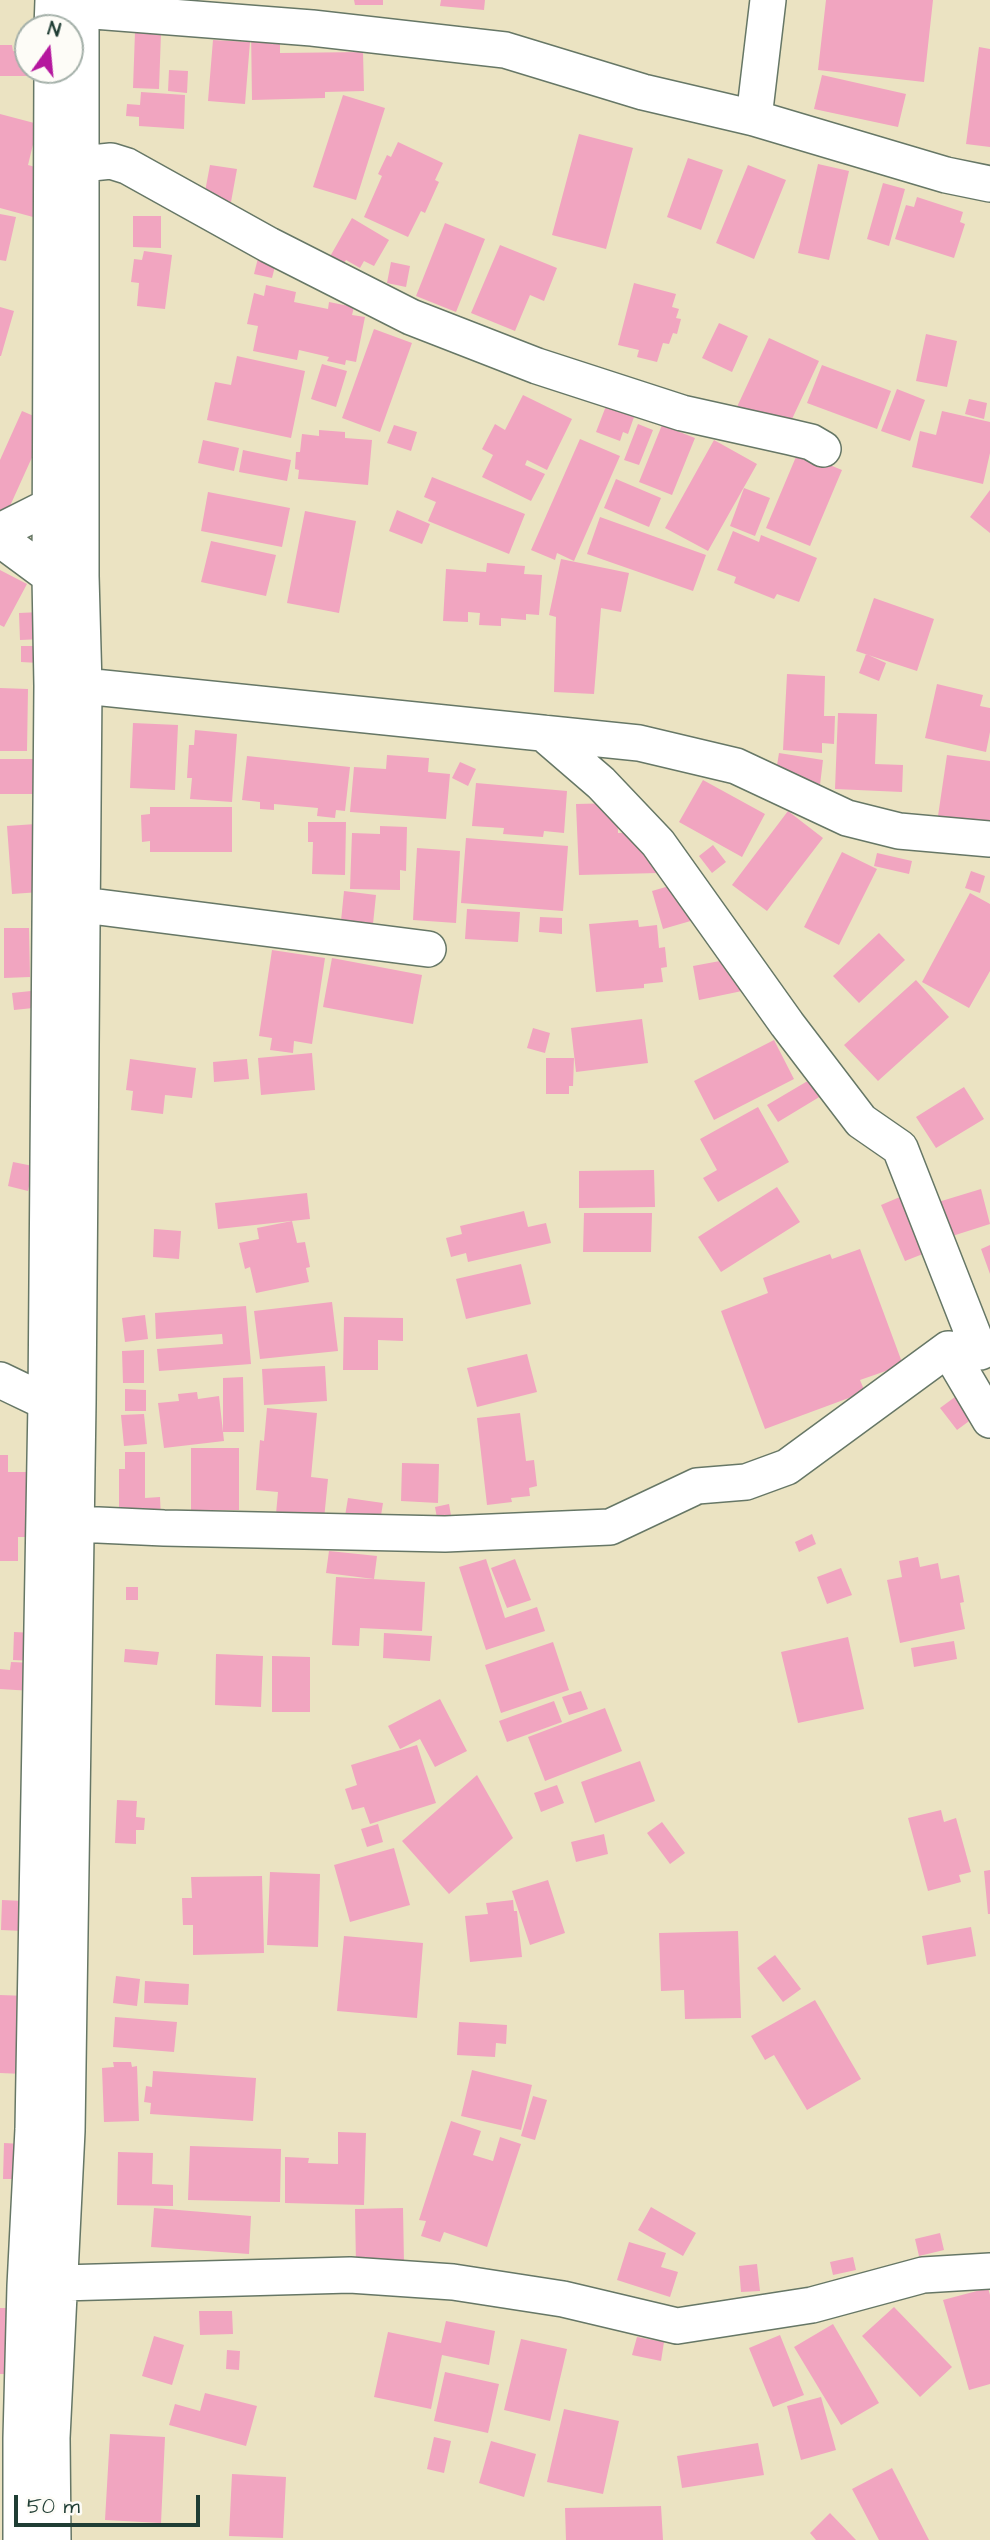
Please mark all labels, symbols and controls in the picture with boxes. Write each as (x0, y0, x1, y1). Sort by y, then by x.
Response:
north arrow (14, 14, 84, 84)
text: N (45, 16, 63, 45)
scale bar (18, 2480, 203, 2524)
text: 50 m (27, 2492, 80, 2521)

